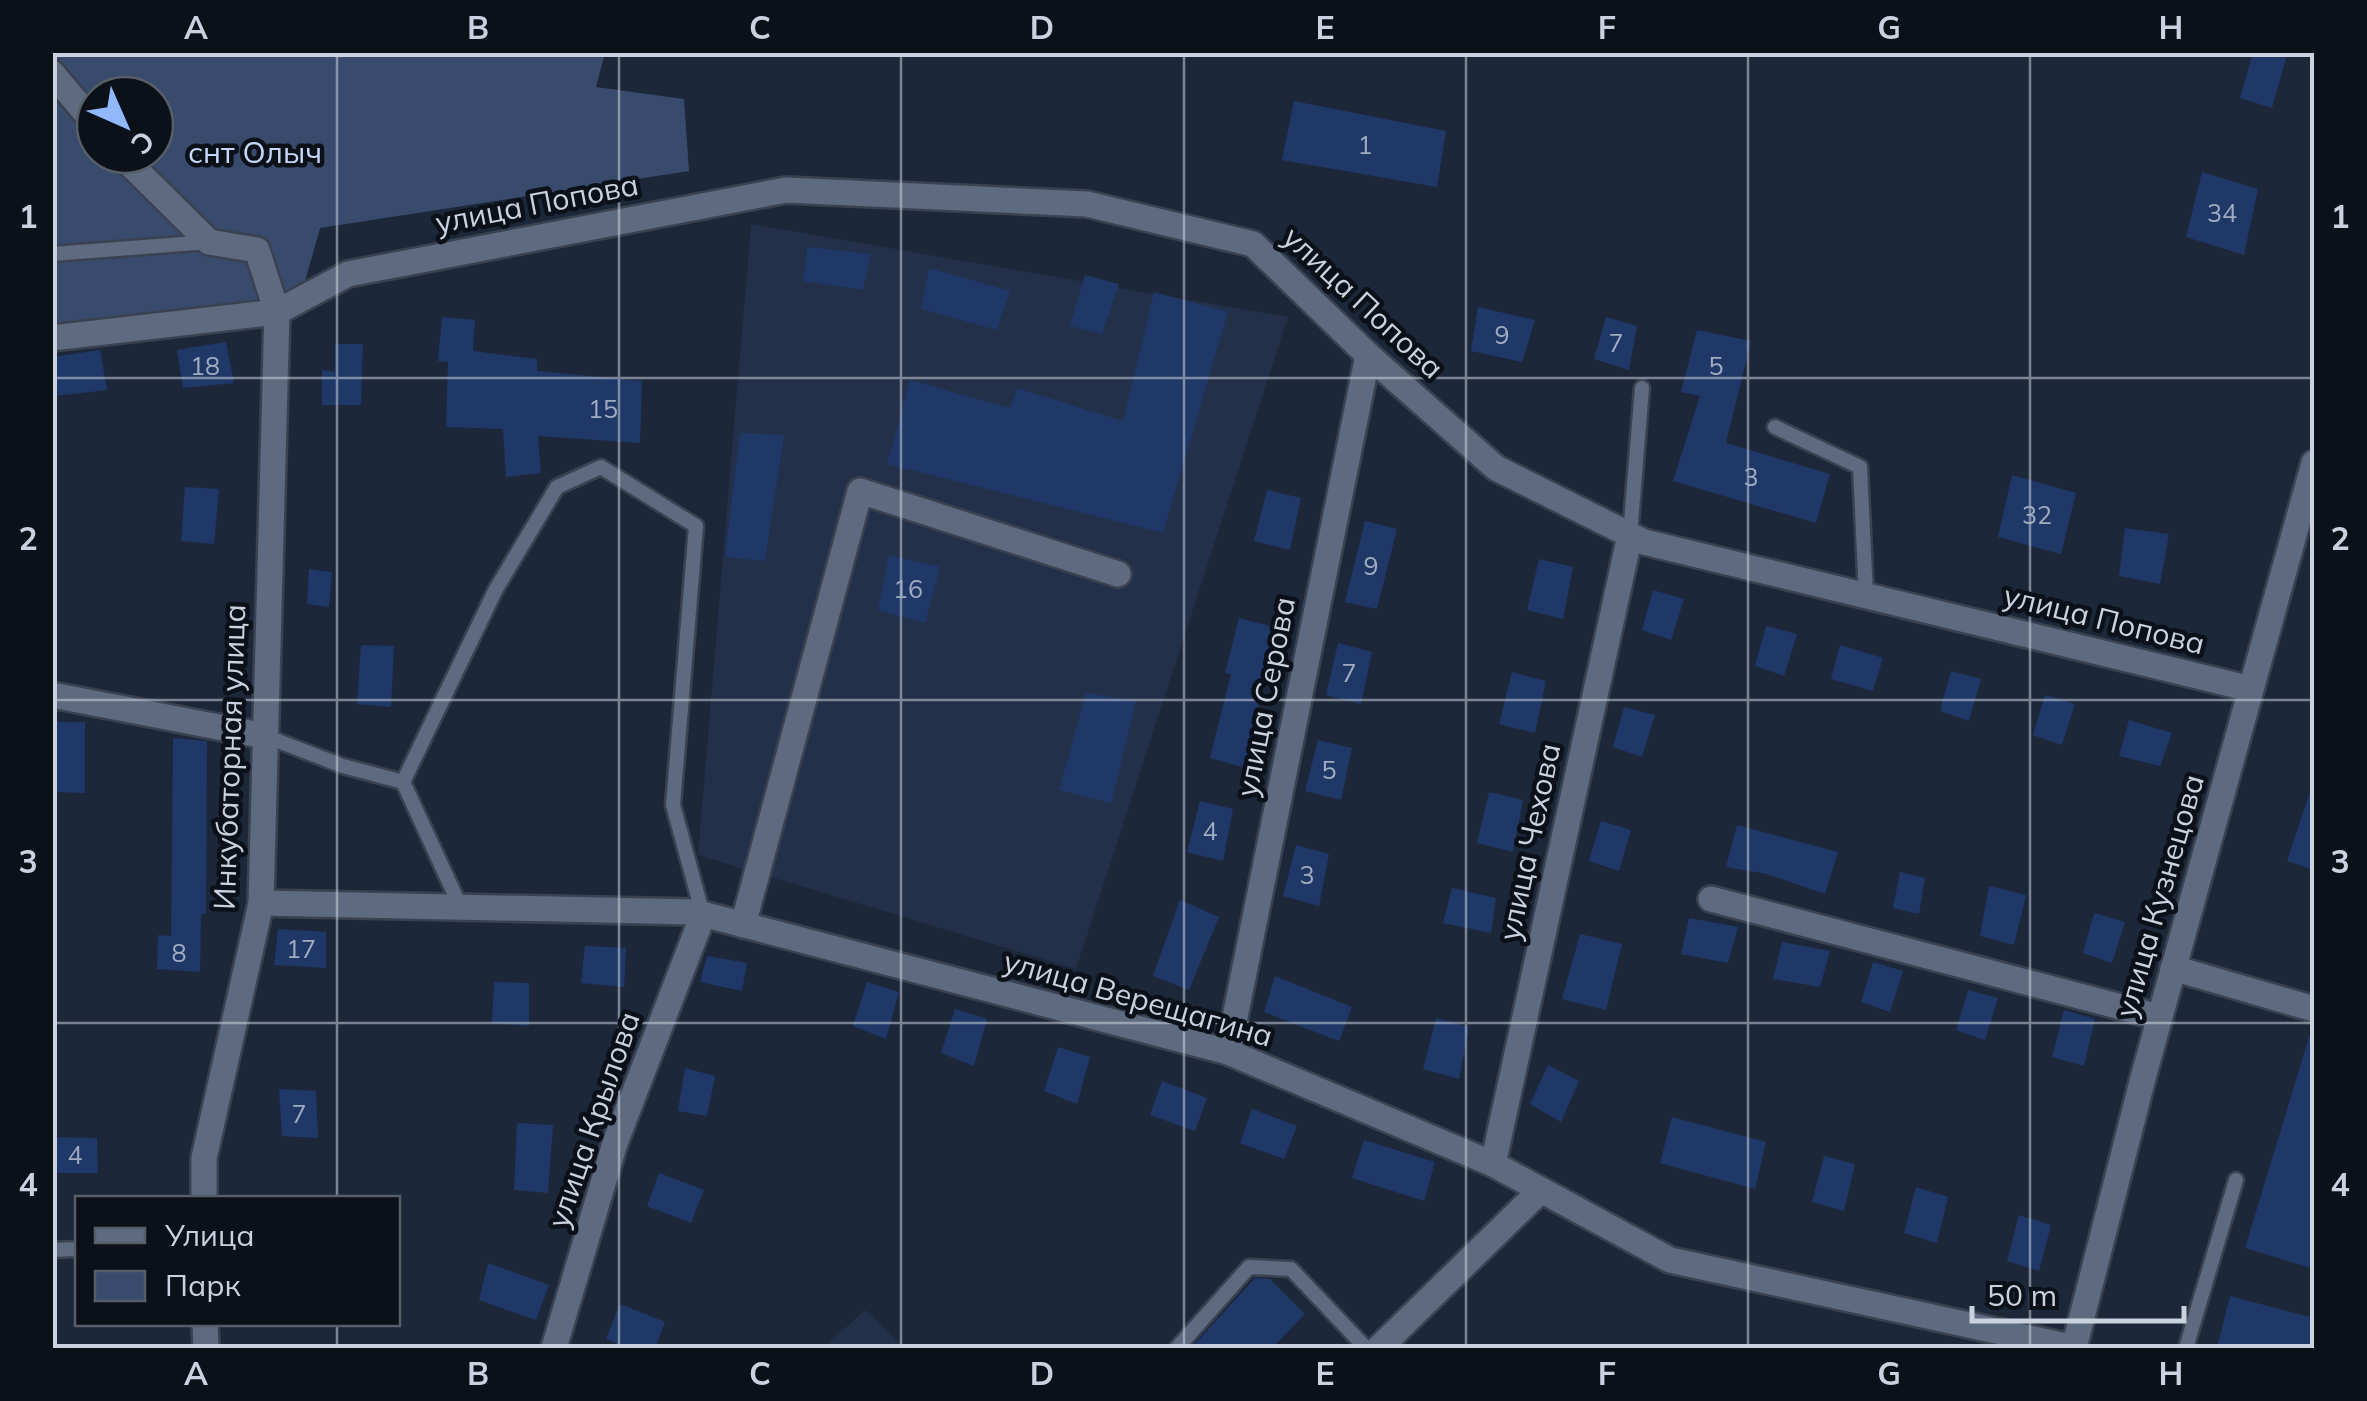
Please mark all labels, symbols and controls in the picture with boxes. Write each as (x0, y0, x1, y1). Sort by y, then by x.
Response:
text: A (184, 7, 208, 47)
text: B (467, 7, 489, 47)
text: C (749, 7, 771, 47)
text: D (1030, 7, 1054, 47)
text: E (1315, 7, 1335, 47)
text: F (1598, 7, 1616, 47)
text: G (1877, 7, 1901, 47)
text: H (2159, 7, 2183, 47)
north arrow (75, 75, 175, 175)
text: С (124, 124, 162, 162)
house number: 1 (1357, 129, 1373, 160)
park label: снт Олыч (188, 133, 322, 171)
street label: улица Попова (432, 165, 642, 241)
text: 1 (18, 196, 38, 236)
text: 1 (2330, 196, 2350, 236)
house number: 34 (2207, 197, 2237, 228)
street label: улица Попова (1275, 218, 1452, 386)
house number: 9 (1494, 319, 1510, 350)
house number: 7 (1608, 327, 1624, 358)
house number: 18 (190, 350, 220, 381)
house number: 5 (1708, 350, 1724, 381)
house number: 15 (588, 393, 618, 424)
house number: 3 (1743, 461, 1759, 492)
house number: 32 (2022, 499, 2052, 530)
text: 2 (18, 518, 38, 558)
text: 2 (2330, 518, 2350, 558)
house number: 9 (1363, 550, 1379, 581)
house number: 16 (893, 573, 923, 604)
street label: улица Попова (2000, 576, 2209, 662)
street label: улица Серова (1227, 594, 1303, 800)
street label: Инкубаторная улица (205, 604, 253, 910)
house number: 7 (1341, 657, 1357, 688)
street label: улица Чехова (1490, 740, 1568, 944)
house number: 5 (1321, 754, 1337, 785)
street label: улица Кузнецова (2106, 770, 2212, 1022)
house number: 4 (1202, 815, 1218, 846)
text: 3 (18, 841, 38, 881)
text: 3 (2330, 841, 2350, 881)
house number: 3 (1299, 859, 1315, 890)
house number: 17 (286, 933, 316, 964)
house number: 8 (171, 937, 187, 968)
street label: улица Верещагина (999, 941, 1277, 1055)
street label: улица Крылова (538, 1007, 648, 1233)
house number: 7 (291, 1098, 307, 1129)
house number: 4 (67, 1139, 83, 1170)
text: 4 (18, 1164, 38, 1204)
text: 4 (2330, 1164, 2350, 1204)
legend (75, 1196, 400, 1326)
text: Улица (164, 1216, 255, 1254)
scale bar (1972, 1261, 2184, 1323)
text: Парк (165, 1266, 242, 1304)
text: 50 m (1987, 1276, 2057, 1314)
text: A (184, 1353, 208, 1393)
text: B (467, 1353, 489, 1393)
text: C (749, 1353, 771, 1393)
text: D (1030, 1353, 1054, 1393)
text: E (1315, 1353, 1335, 1393)
text: F (1598, 1353, 1616, 1393)
text: G (1877, 1353, 1901, 1393)
text: H (2159, 1353, 2183, 1393)

